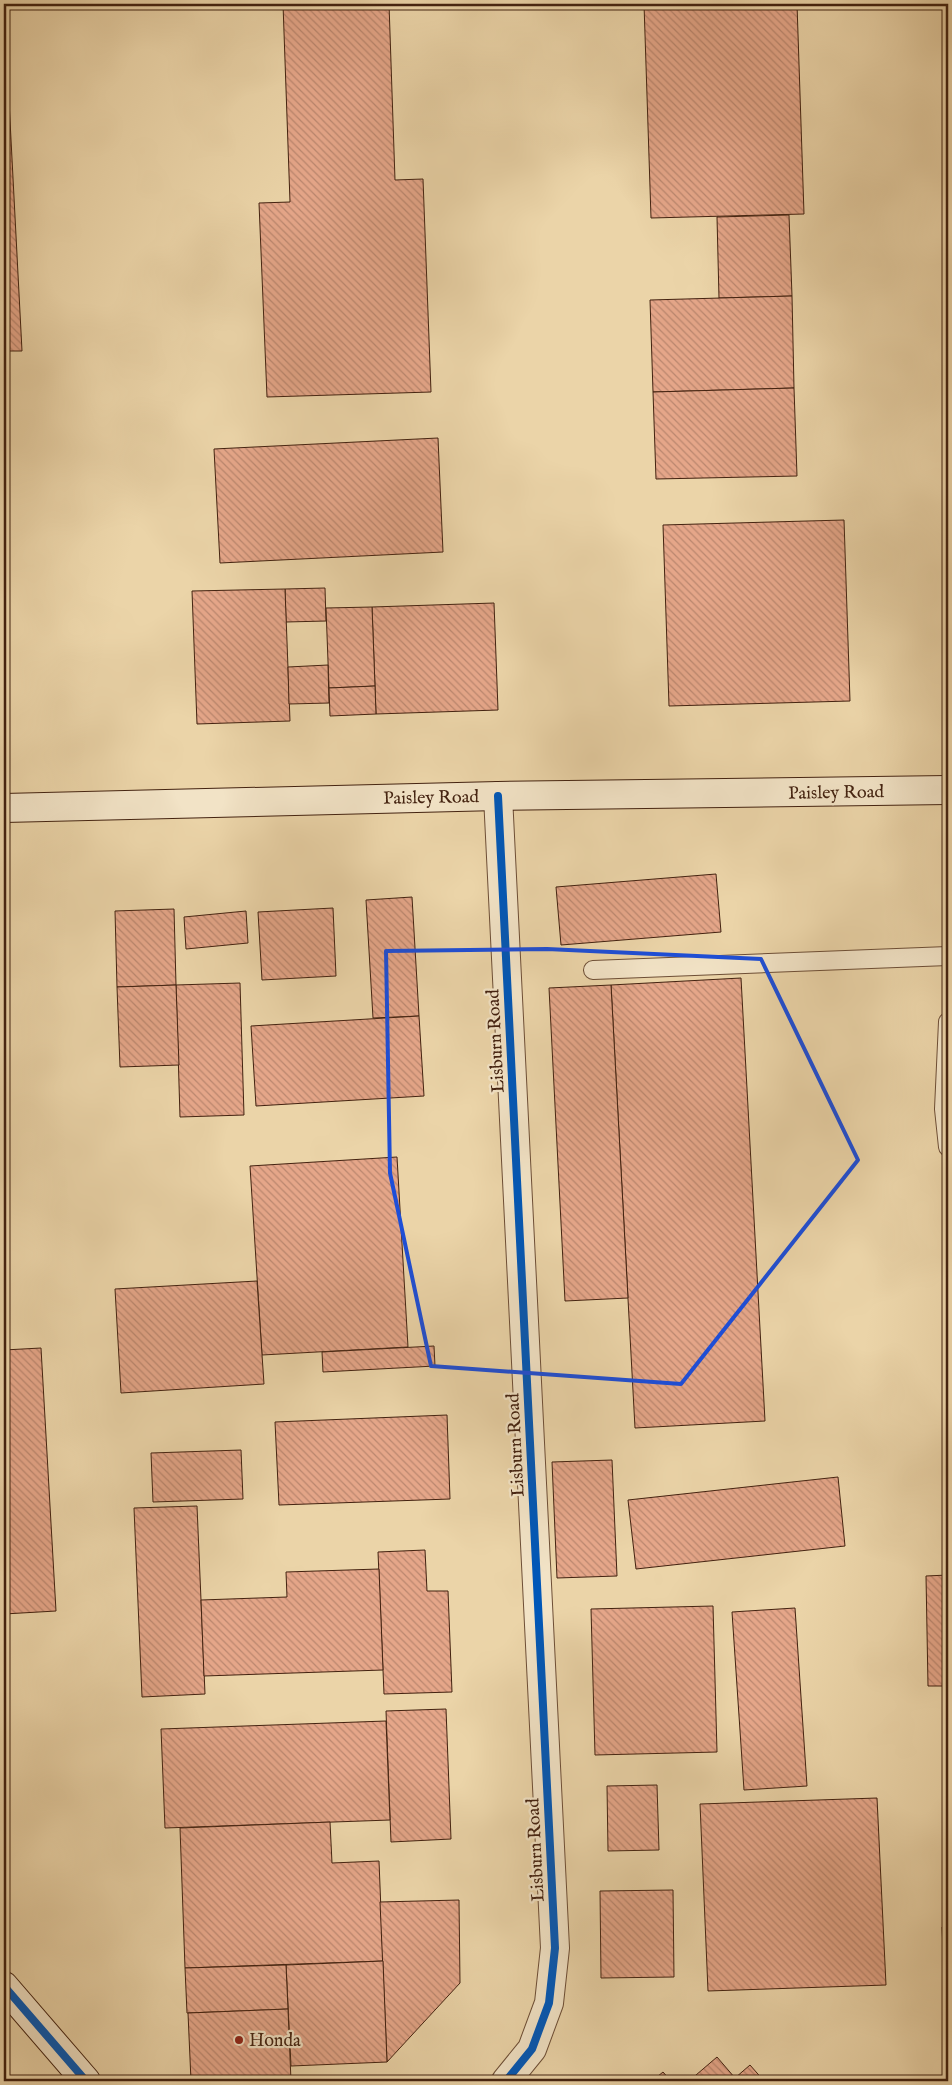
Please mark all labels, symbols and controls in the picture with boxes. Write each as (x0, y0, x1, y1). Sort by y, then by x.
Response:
street label: Paisley Road (788, 781, 885, 806)
street label: Paisley Road (383, 786, 480, 811)
street label: Lisburn Road (482, 988, 511, 1093)
street label: Lisburn Road (502, 1392, 531, 1497)
street label: Lisburn Road (522, 1797, 551, 1902)
place label: Honda (249, 2030, 301, 2053)
marker: Honda (233, 2034, 245, 2046)

